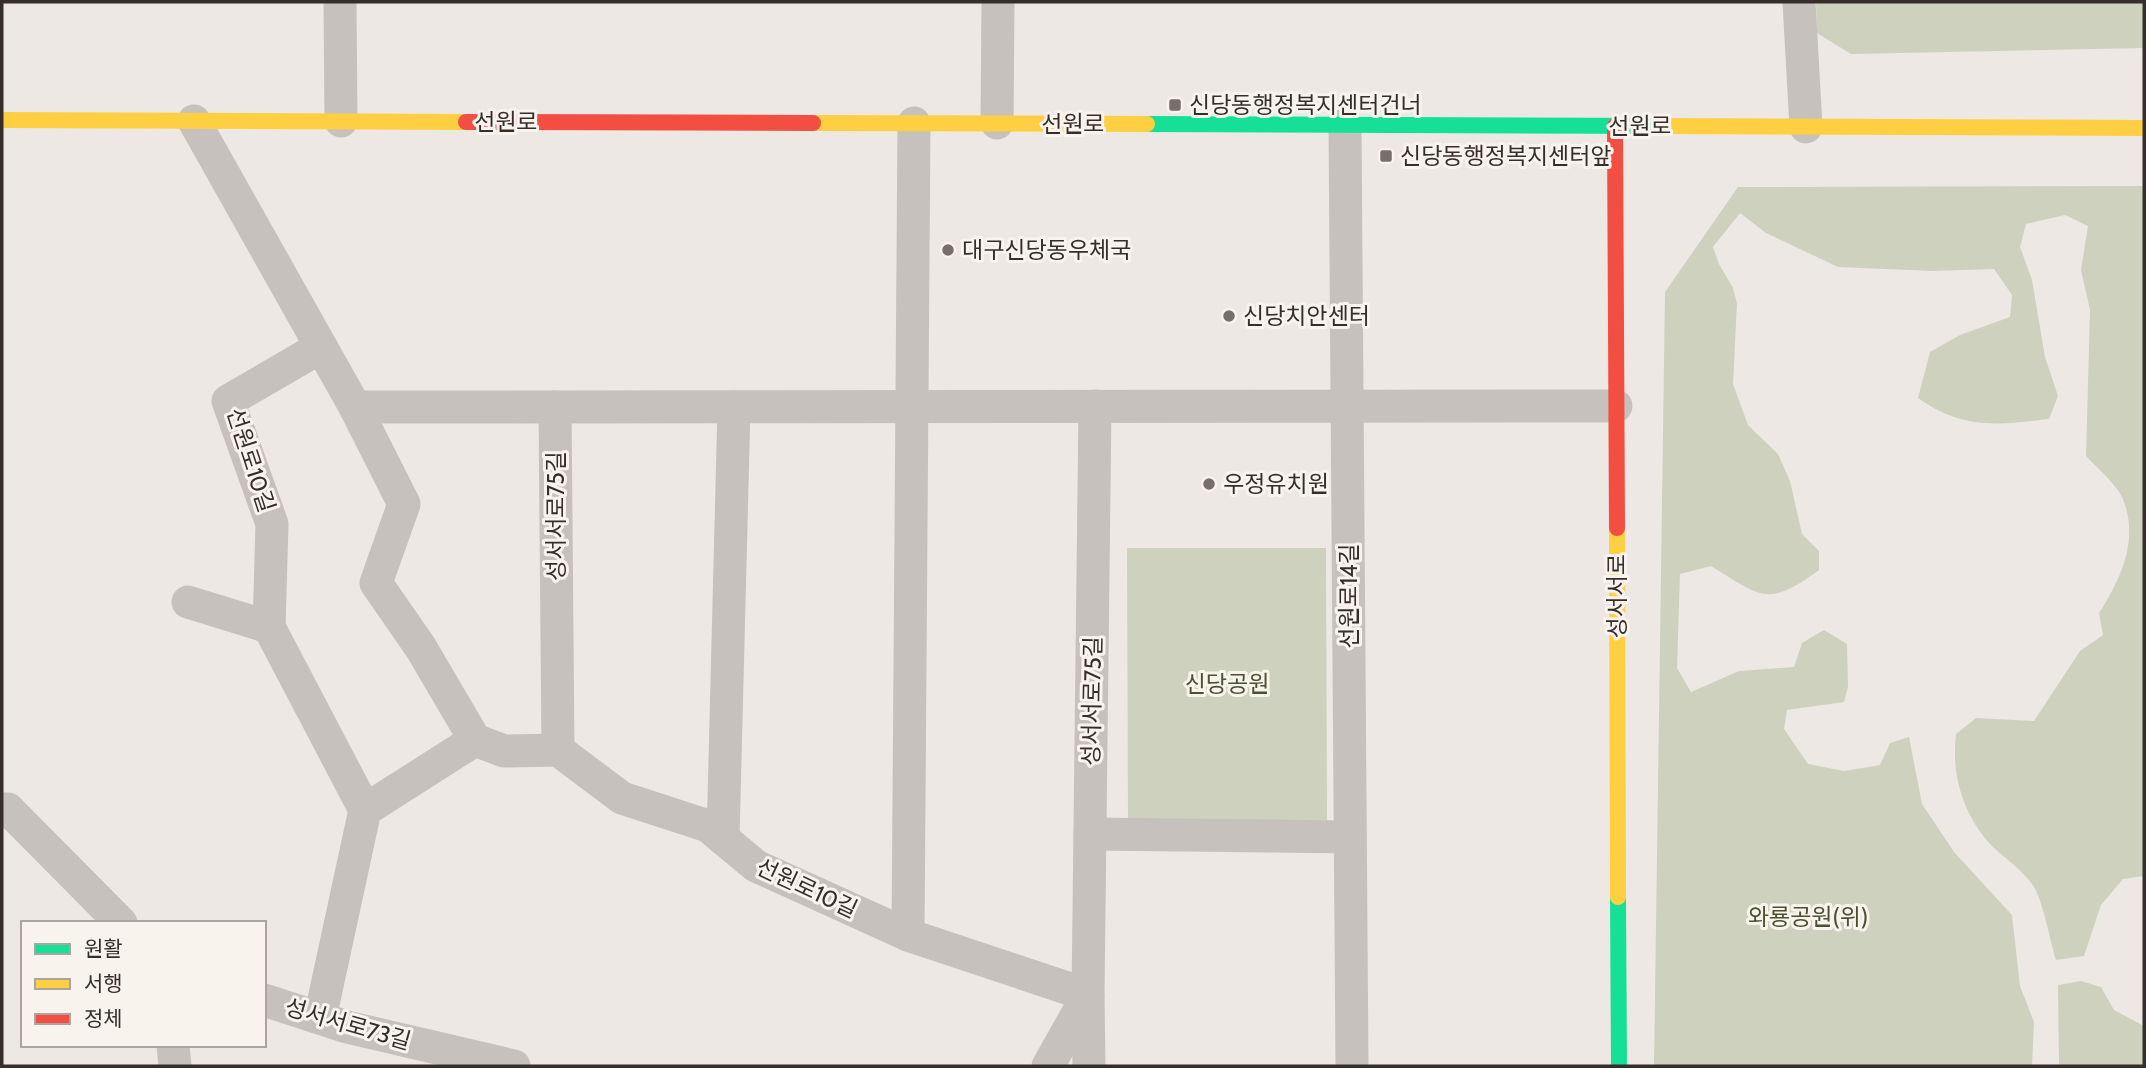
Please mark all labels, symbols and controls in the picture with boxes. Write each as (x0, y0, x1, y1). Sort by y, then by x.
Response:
place label: 신당동행정복지센터건너 (1189, 91, 1422, 119)
marker: 신당동행정복지센터건너 (1167, 97, 1183, 113)
street label: 선원로 (474, 108, 538, 136)
street label: 선원로 (1041, 110, 1105, 138)
street label: 선원로 (1608, 112, 1672, 140)
place label: 신당동행정복지센터앞 (1400, 142, 1612, 170)
marker: 신당동행정복지센터앞 (1378, 148, 1394, 164)
place label: 대구신당동우체국 (962, 236, 1131, 264)
marker: 대구신당동우체국 (940, 242, 956, 258)
place label: 신당치안센터 (1243, 302, 1370, 330)
marker: 신당치안센터 (1221, 308, 1237, 324)
street label: 선원로10길 (221, 404, 281, 516)
street label: 성서서로75길 (542, 451, 570, 581)
place label: 우정유치원 (1223, 470, 1329, 498)
marker: 우정유치원 (1201, 476, 1217, 492)
street label: 선원로14길 (1335, 543, 1363, 649)
street label: 성서서로 (1603, 554, 1631, 638)
street label: 성서서로75길 (1077, 636, 1107, 766)
park label: 신당공원 (1185, 670, 1269, 698)
street label: 선원로10길 (752, 852, 862, 924)
park label: 와룡공원(위) (1748, 903, 1868, 931)
legend (21, 921, 266, 1047)
text: 원활 (84, 936, 123, 961)
text: 서행 (84, 971, 123, 996)
street label: 성서서로73길 (282, 993, 414, 1055)
text: 정체 (84, 1006, 123, 1031)

